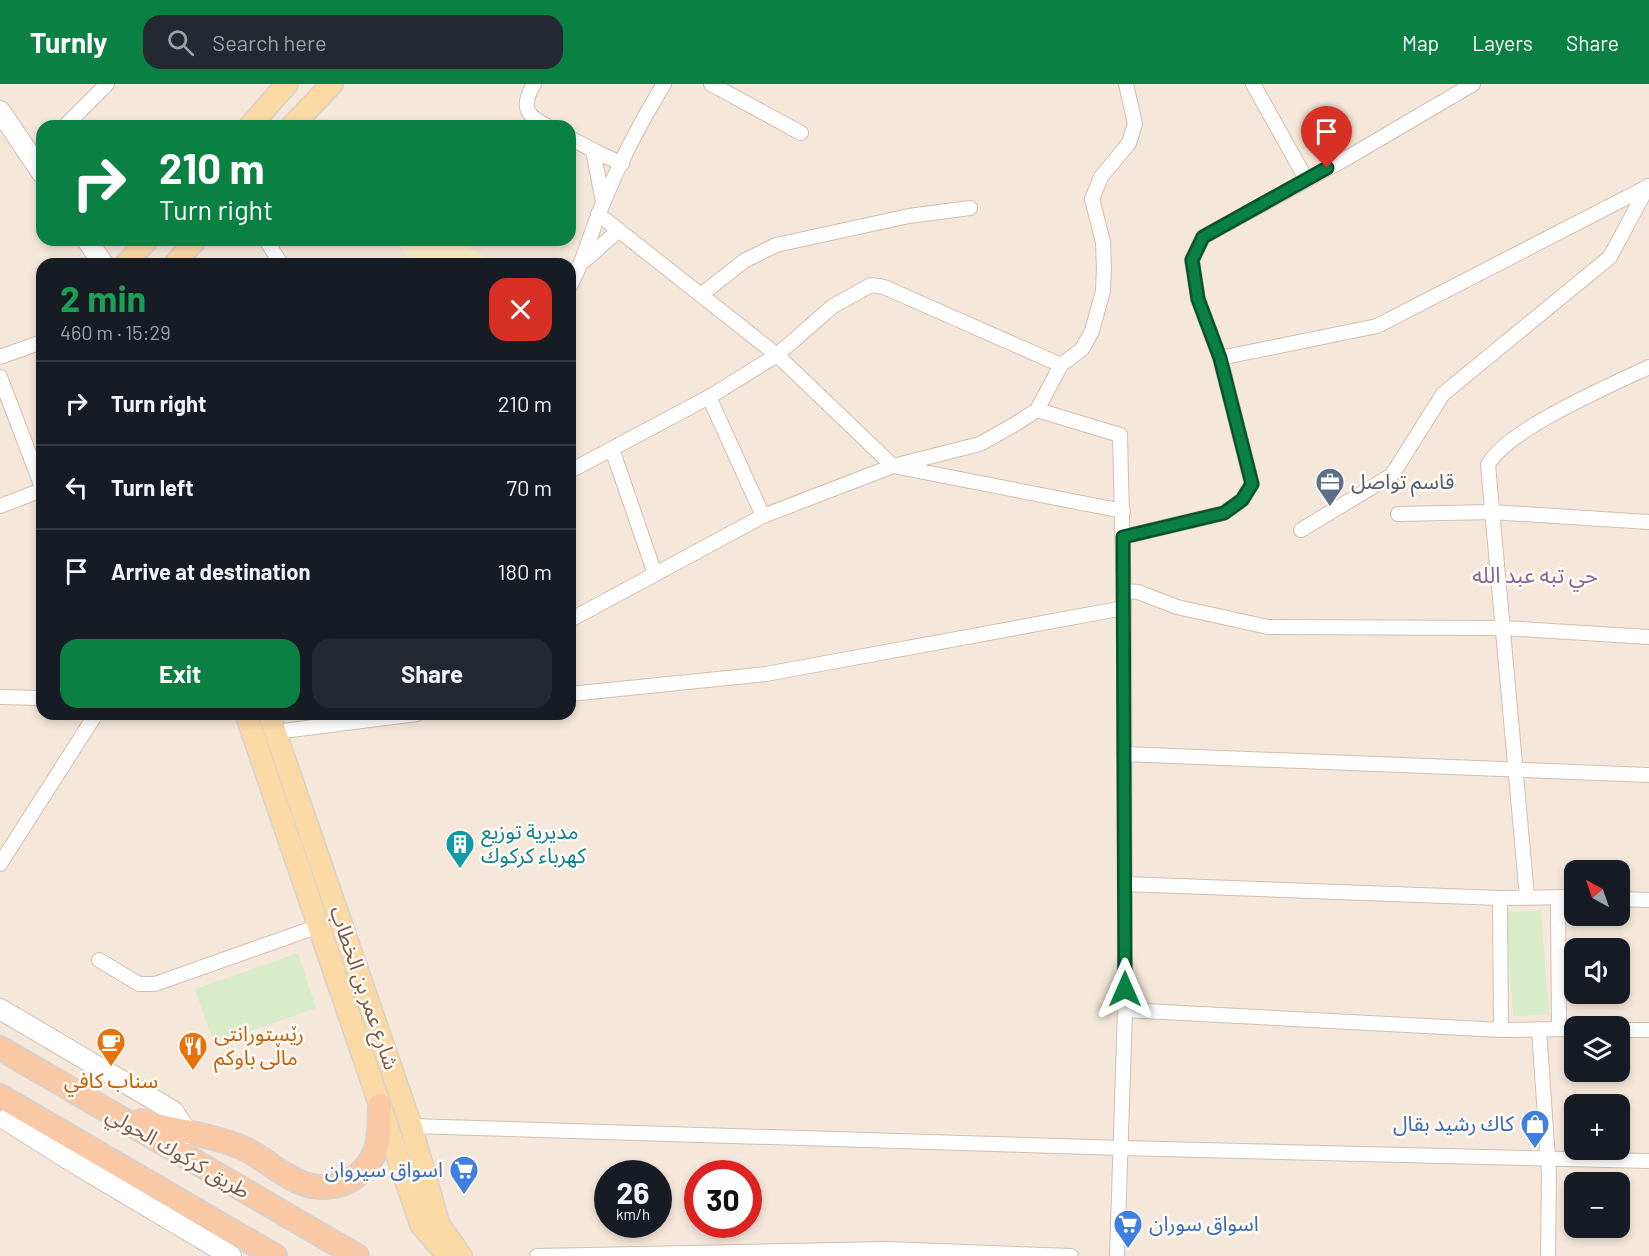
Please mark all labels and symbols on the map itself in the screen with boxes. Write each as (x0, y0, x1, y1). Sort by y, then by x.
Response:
pin (1301, 106, 1352, 168)
office icon: قاسم تواصل (1314, 466, 1346, 508)
place label: قاسم تواصل (1351, 468, 1454, 497)
district label: حي تبه عبد الله (1472, 561, 1598, 592)
place label: مديرية توزيع كهرباء كركوك (481, 818, 586, 868)
building icon: مديرية توزيع كهرباء كركوك (444, 828, 476, 870)
north arrow (1564, 860, 1630, 926)
street label: شارع عمر بن الخطاب (322, 902, 405, 1074)
position arrow (1093, 957, 1157, 1021)
place label: رێستورانتی ماڵی باوکم (214, 1020, 304, 1073)
cafe icon: سناب كافي (95, 1026, 127, 1068)
restaurant icon: رێستورانتی ماڵی باوکم (177, 1030, 209, 1072)
place label: سناب كافي (64, 1067, 158, 1097)
street label: طريق كركوك الحولي (100, 1101, 255, 1207)
shop icon: كاك رشيد بقال (1519, 1108, 1551, 1150)
place label: كاك رشيد بقال (1393, 1110, 1514, 1136)
supermarket icon: اسواق سيروان (448, 1154, 480, 1196)
place label: اسواق سيروان (325, 1156, 443, 1182)
speed limit sign: 30 (684, 1160, 762, 1238)
supermarket icon: اسواق سوران (1112, 1208, 1144, 1250)
place label: اسواق سوران (1149, 1210, 1259, 1236)

